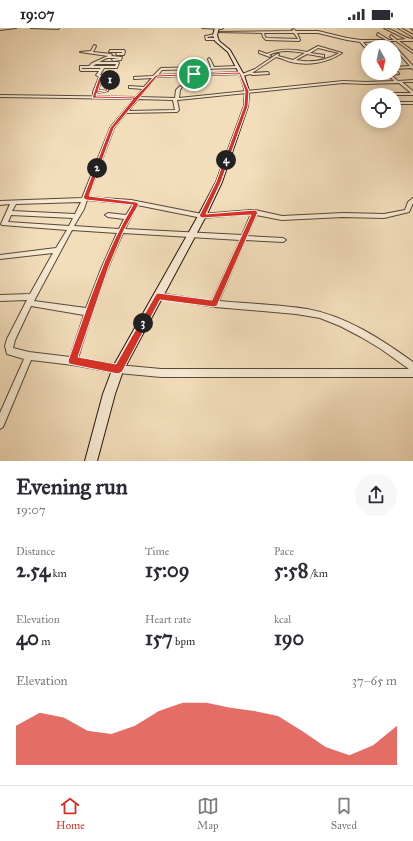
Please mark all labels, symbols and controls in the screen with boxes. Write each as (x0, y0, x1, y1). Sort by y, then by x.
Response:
text: 19:07 (20, 5, 54, 23)
north arrow (361, 40, 401, 80)
map controls (361, 40, 401, 128)
pin (177, 57, 211, 91)
icon: arrive (183, 63, 205, 85)
pin: 1 (100, 70, 120, 90)
text: 1 (108, 73, 112, 86)
button: locate (361, 88, 401, 128)
pin: 4 (216, 150, 236, 170)
text: 4 (223, 153, 229, 166)
pin: 2 (87, 158, 107, 178)
text: 2 (94, 161, 100, 174)
pin: 3 (133, 313, 153, 333)
text: 3 (141, 316, 145, 329)
text: Evening run (16, 473, 128, 500)
button: share (355, 474, 397, 516)
text: 19:07 (16, 502, 46, 518)
text: Distance (16, 545, 55, 558)
text: Time (145, 545, 169, 558)
text: Pace (274, 545, 294, 558)
text: 2.54 (16, 558, 50, 582)
text: 15:09 (145, 558, 189, 582)
text: 5:58 (274, 558, 308, 582)
text: km (50, 567, 67, 580)
text: /km (308, 567, 328, 580)
text: Elevation (16, 613, 60, 626)
text: Heart rate (145, 613, 191, 626)
text: kcal (274, 613, 291, 626)
text: 40 (16, 626, 39, 650)
text: 157 (145, 626, 173, 650)
text: 190 (274, 626, 304, 650)
text: m (39, 635, 50, 648)
text: bpm (173, 635, 195, 648)
text: Elevation (16, 673, 68, 689)
text: 37–65 m (352, 673, 397, 689)
tab: Home (56, 795, 85, 832)
tab: Map (197, 795, 219, 832)
tab: Saved (331, 795, 357, 832)

